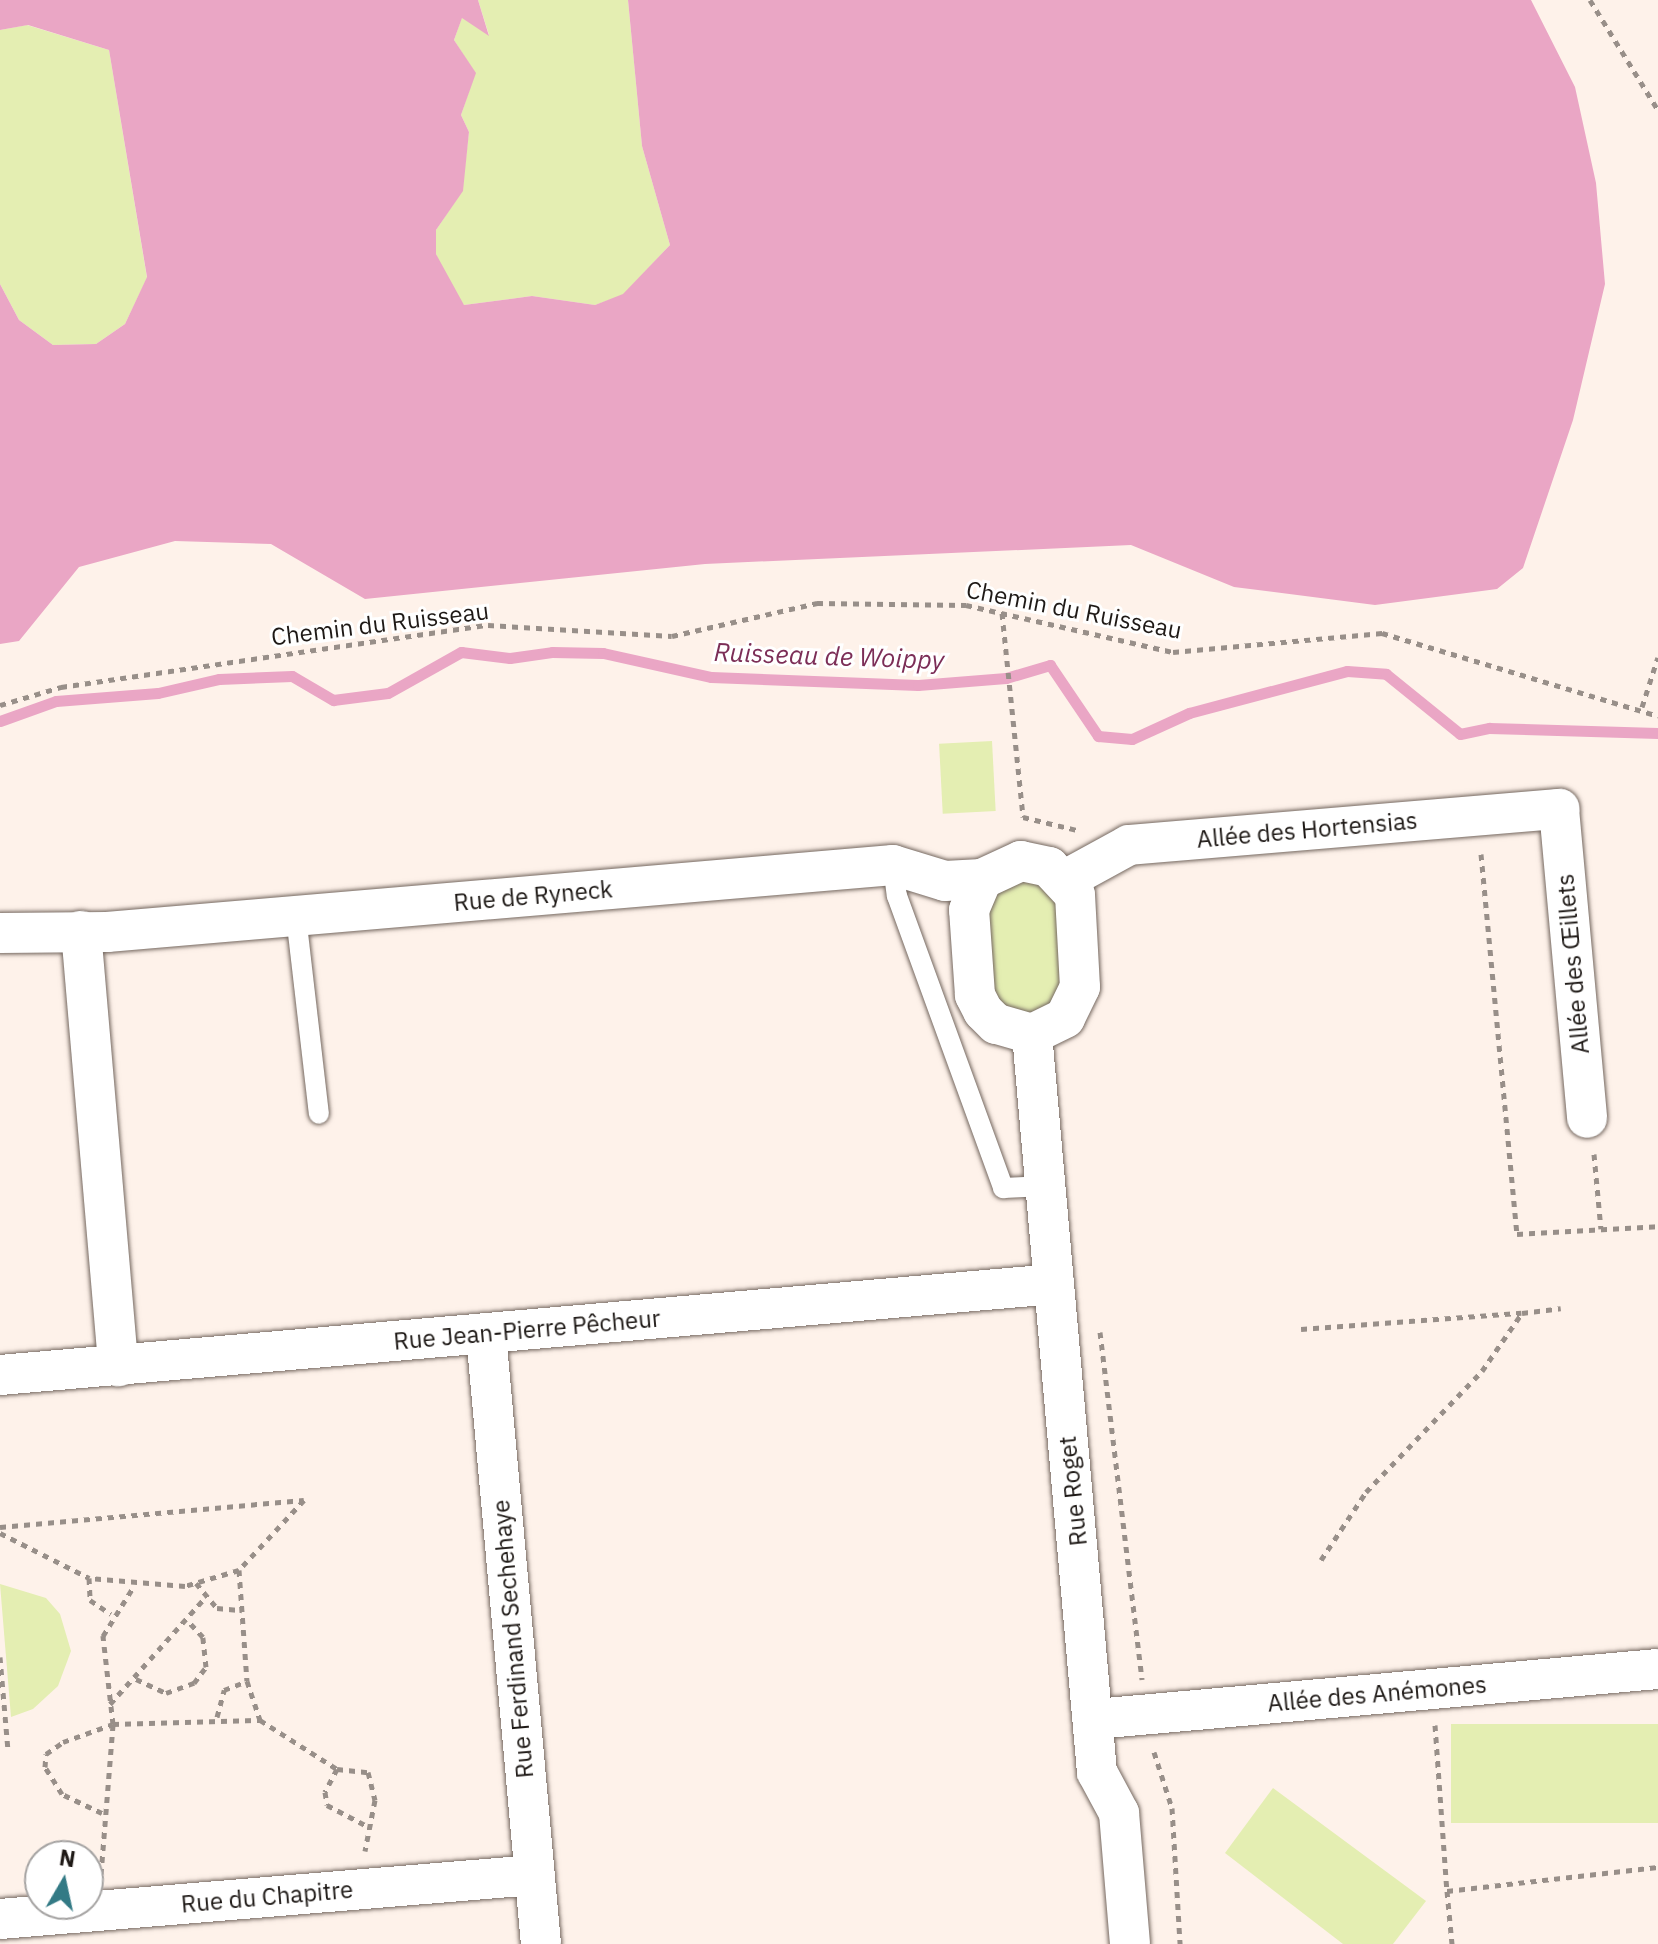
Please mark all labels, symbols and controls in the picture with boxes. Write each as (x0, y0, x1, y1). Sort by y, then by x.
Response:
street label: Chemin du Ruisseau (964, 575, 1184, 645)
street label: Chemin du Ruisseau (270, 596, 490, 652)
water label: Ruisseau de Woippy (713, 636, 945, 676)
street label: Allée des Hortensias (1195, 806, 1419, 854)
street label: Allée des Œillets (1551, 873, 1595, 1055)
street label: Rue de Ryneck (452, 875, 614, 917)
street label: Rue Jean-Pierre Pêcheur (392, 1304, 662, 1356)
street label: Rue Roget (1053, 1435, 1093, 1547)
street label: Rue Ferdinand Sechehaye (486, 1499, 540, 1779)
street label: Allée des Anémones (1266, 1670, 1488, 1718)
north arrow (24, 1840, 104, 1920)
text: N (57, 1842, 78, 1873)
street label: Rue du Chapitre (180, 1875, 354, 1919)

